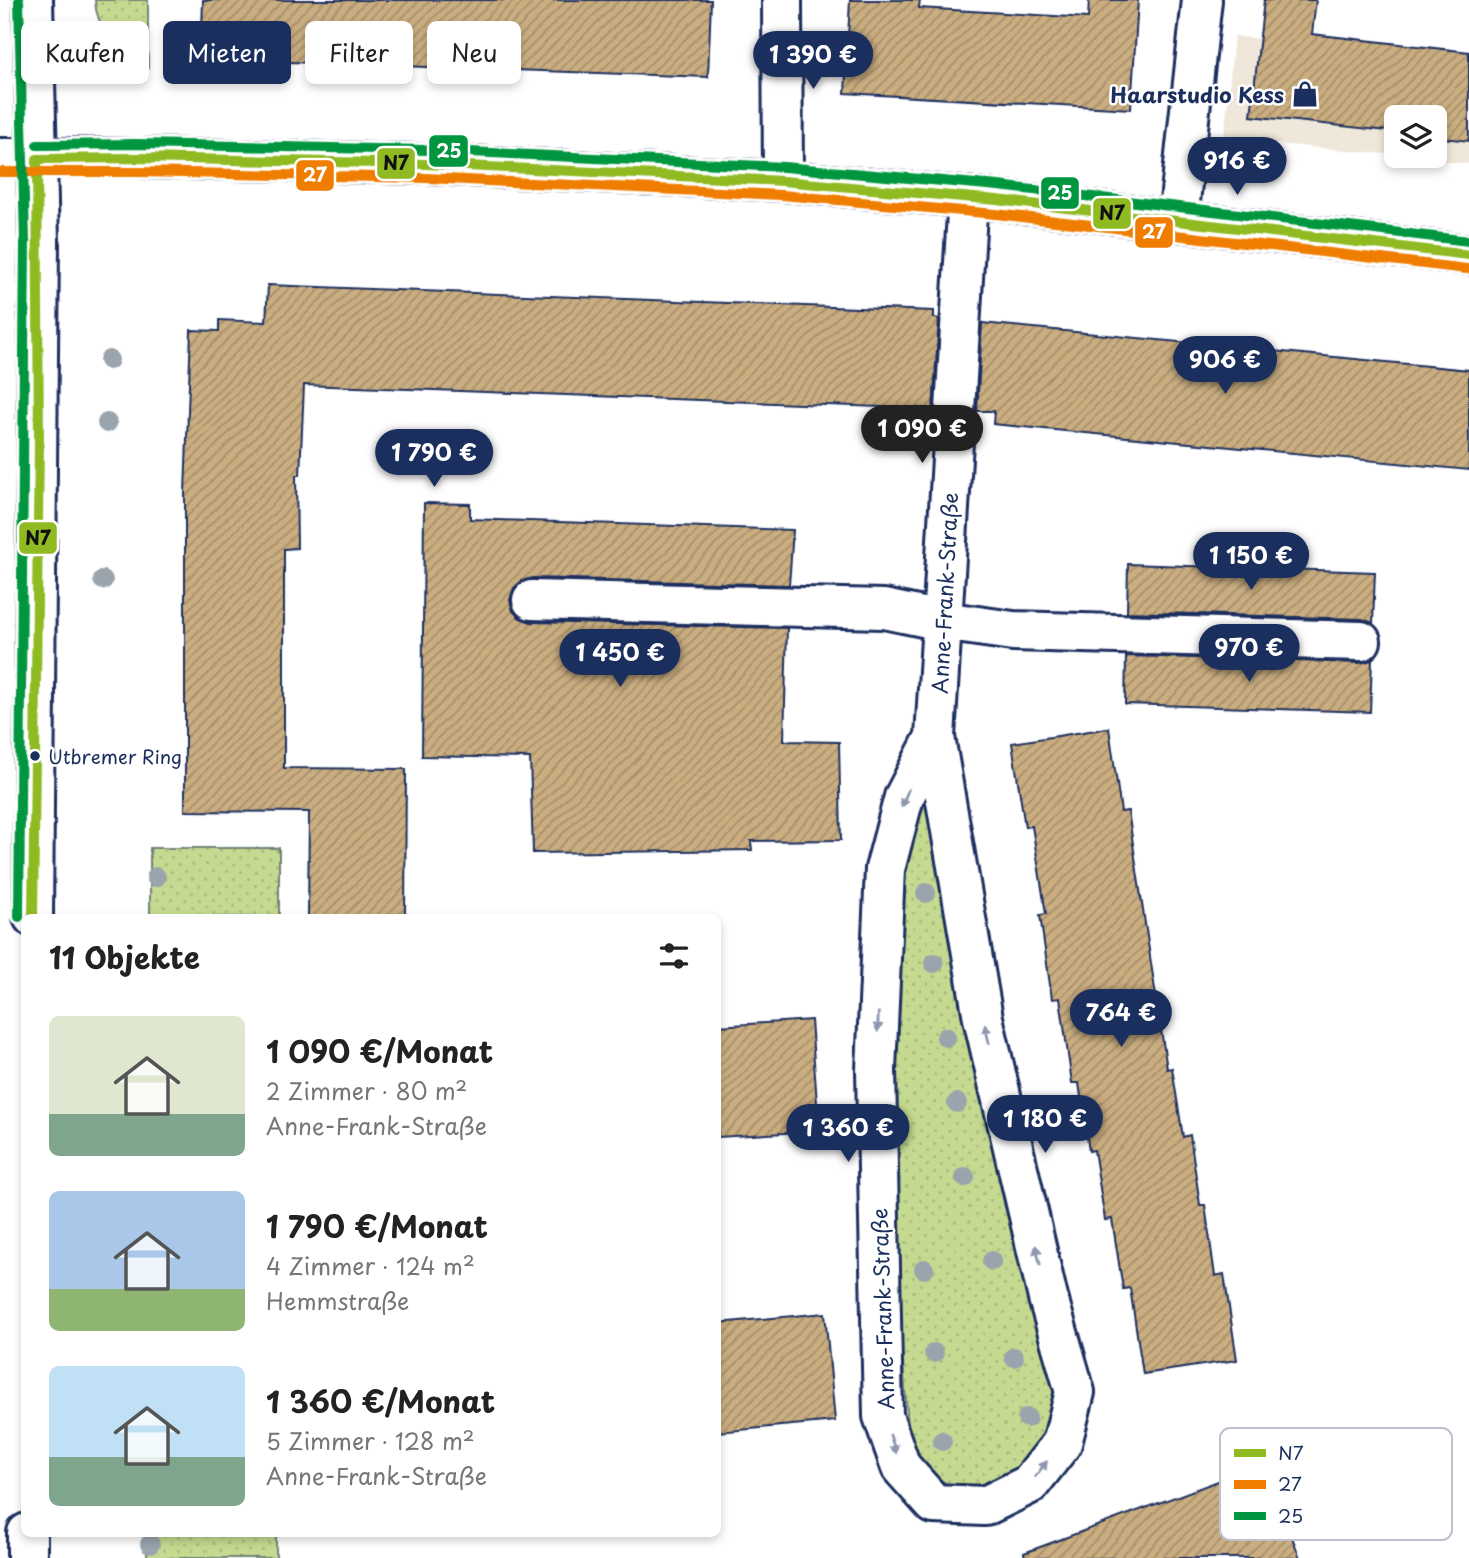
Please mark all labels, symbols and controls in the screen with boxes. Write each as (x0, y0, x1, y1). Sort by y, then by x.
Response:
chip: Kaufen (21, 21, 149, 84)
chip: Mieten (163, 21, 291, 84)
chip: Filter (305, 21, 413, 84)
chip: Neu (427, 21, 521, 84)
pin: 1 390 € (748, 32, 878, 91)
text: 1 390 € (769, 36, 857, 71)
place label: Haarstudio Kess (1110, 78, 1284, 110)
shop icon: Haarstudio Kess (1290, 79, 1320, 109)
map controls (1384, 105, 1447, 168)
button: layers (1384, 105, 1447, 168)
line badge: 25 (428, 134, 469, 168)
text: 25 (436, 136, 462, 164)
pin: 916 € (1188, 138, 1286, 197)
text: 916 € (1204, 142, 1270, 177)
line badge: N7 (376, 147, 416, 180)
text: N7 (383, 148, 409, 176)
line badge: 27 (295, 159, 335, 192)
text: 27 (303, 160, 327, 188)
line badge: 25 (1040, 176, 1080, 210)
text: 25 (1047, 178, 1073, 206)
line badge: N7 (1092, 197, 1132, 230)
text: N7 (1099, 198, 1125, 226)
line badge: 27 (1134, 216, 1174, 249)
text: 27 (1142, 217, 1166, 245)
pin: 906 € (1176, 336, 1274, 396)
text: 906 € (1189, 341, 1261, 376)
pin: 1 090 € (857, 406, 987, 465)
text: 1 090 € (877, 410, 967, 445)
pin: 1 790 € (369, 430, 499, 489)
text: 1 790 € (391, 434, 477, 469)
street label: Anne-Frank-Straße (923, 491, 965, 695)
line badge: N7 (18, 521, 58, 555)
text: N7 (25, 523, 51, 551)
pin: 1 150 € (1186, 532, 1316, 592)
text: 1 150 € (1209, 537, 1293, 572)
pin: 970 € (1200, 624, 1298, 684)
text: 970 € (1215, 629, 1283, 664)
pin: 1 450 € (555, 630, 685, 689)
text: 1 450 € (575, 634, 665, 669)
place label: Utbremer Ring (48, 742, 182, 770)
marker: Utbremer Ring (28, 749, 42, 763)
one-way arrow (900, 788, 911, 809)
text: 11 Objekte (49, 934, 200, 979)
icon: filters (655, 937, 693, 975)
pin: 764 € (1072, 990, 1170, 1049)
text: 764 € (1086, 994, 1156, 1029)
one-way arrow (872, 1011, 883, 1033)
one-way arrow (981, 1023, 992, 1045)
text: 1 090 €/Monat (266, 1028, 493, 1073)
icon: home (105, 1044, 189, 1128)
text: 2 Zimmer · 80 m² (266, 1073, 467, 1108)
pin: 1 180 € (980, 1096, 1110, 1155)
text: 1 180 € (1003, 1100, 1087, 1135)
pin: 1 360 € (783, 1104, 913, 1164)
text: Anne-Frank-Straße (266, 1108, 487, 1143)
text: 1 360 € (802, 1109, 894, 1144)
text: 1 790 €/Monat (266, 1203, 488, 1248)
street label: Anne-Frank-Straße (862, 1208, 902, 1410)
icon: home (105, 1219, 189, 1303)
one-way arrow (1032, 1244, 1043, 1266)
text: 4 Zimmer · 124 m² (266, 1248, 475, 1283)
text: Hemmstraße (266, 1283, 409, 1318)
text: 1 360 €/Monat (266, 1378, 495, 1423)
icon: home (105, 1394, 189, 1478)
text: 5 Zimmer · 128 m² (266, 1423, 475, 1458)
legend (1220, 1428, 1452, 1540)
one-way arrow (888, 1434, 899, 1455)
text: N7 (1278, 1438, 1304, 1466)
text: Anne-Frank-Straße (266, 1458, 487, 1493)
one-way arrow (1034, 1460, 1048, 1478)
text: 27 (1278, 1469, 1302, 1497)
text: 25 (1278, 1501, 1303, 1529)

